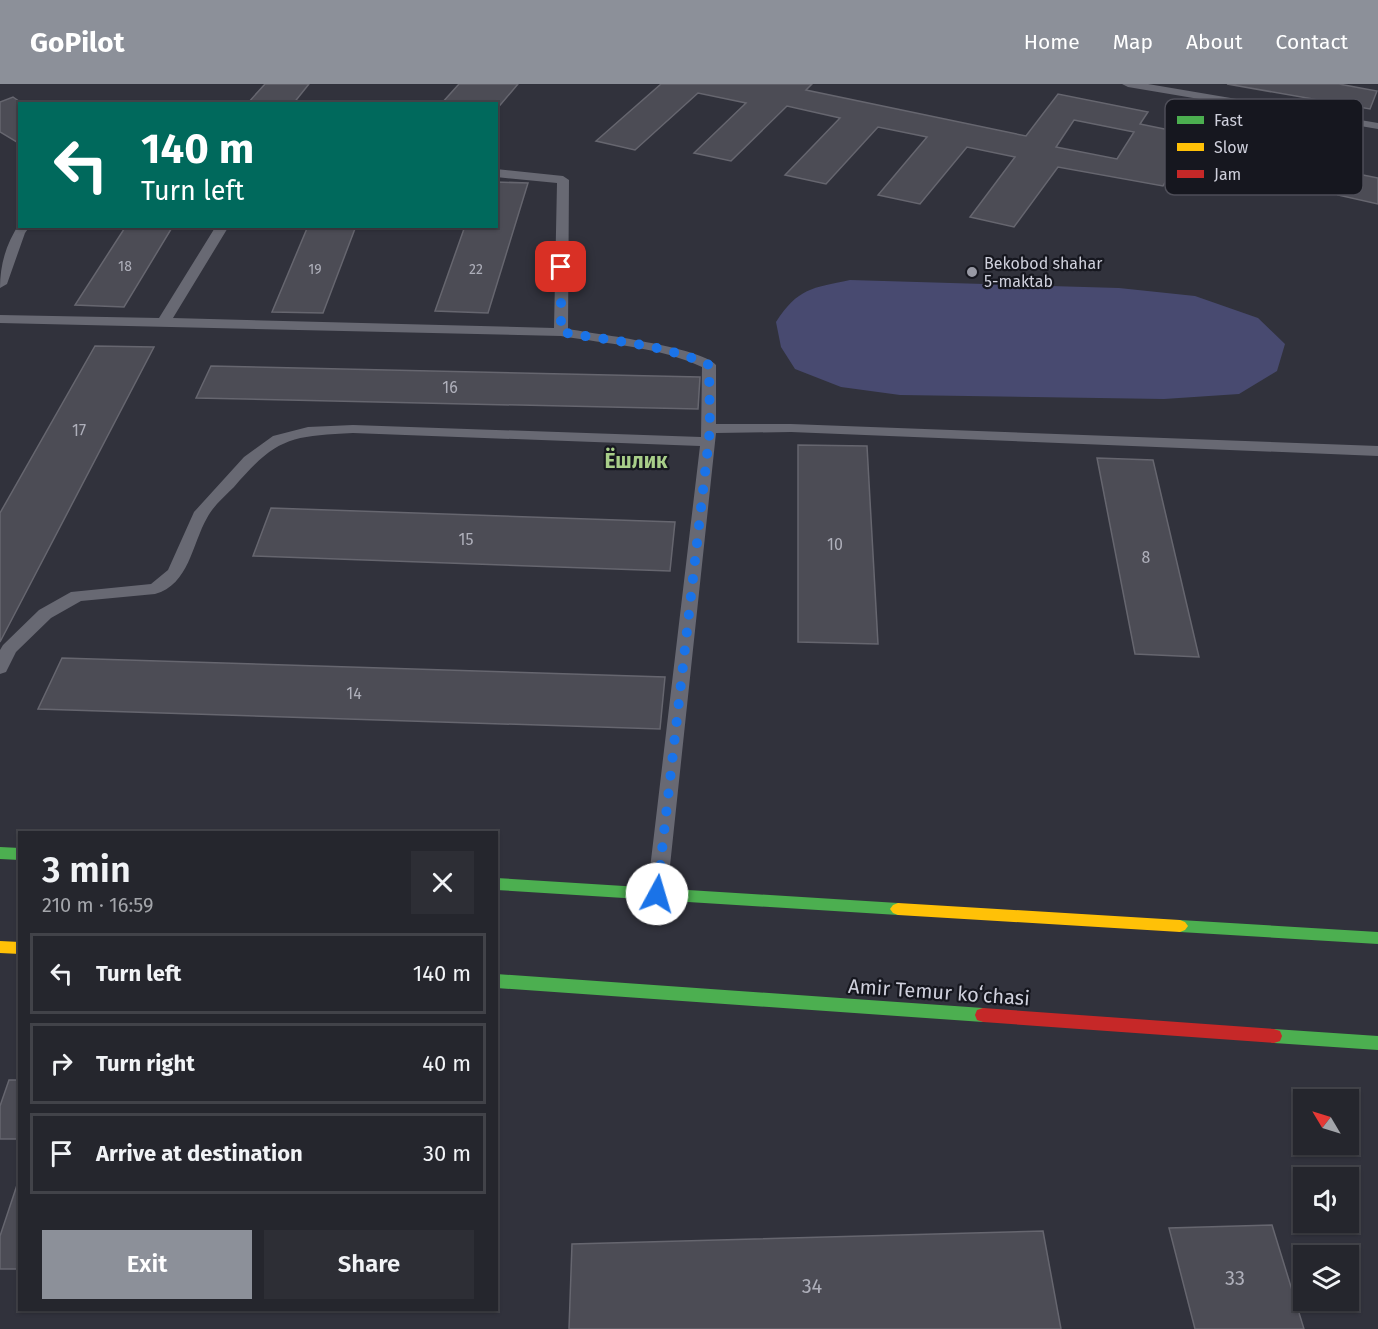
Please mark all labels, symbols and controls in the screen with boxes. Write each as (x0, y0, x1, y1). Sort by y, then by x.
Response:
text: GoPilot (30, 26, 124, 59)
text: Home (1024, 29, 1080, 55)
text: Map (1113, 29, 1153, 55)
text: About (1186, 29, 1243, 55)
text: Contact (1276, 29, 1348, 55)
legend (1165, 99, 1363, 195)
text: Fast (1214, 111, 1243, 130)
text: 140 m (141, 124, 254, 174)
icon: left (42, 126, 120, 204)
text: Slow (1214, 138, 1249, 157)
text: Jam (1214, 165, 1241, 184)
text: Turn left (141, 175, 244, 207)
pin (535, 241, 586, 292)
icon: arrive (544, 250, 577, 283)
place label: Bekobod shahar 5-maktab (984, 254, 1103, 291)
house number: 18 (118, 258, 132, 275)
house number: 19 (308, 261, 322, 278)
house number: 22 (469, 261, 483, 278)
marker: Bekobod shahar 5-maktab (965, 265, 979, 279)
house number: 16 (442, 378, 458, 397)
house number: 17 (72, 421, 86, 440)
district label: Ёшлик (604, 447, 668, 474)
house number: 15 (459, 530, 473, 549)
house number: 10 (827, 535, 843, 554)
house number: 8 (1142, 548, 1151, 567)
house number: 14 (346, 684, 362, 703)
text: 3 min (42, 848, 131, 892)
button: close (411, 851, 474, 914)
position arrow (625, 862, 689, 926)
text: 210 m · 16:59 (42, 893, 153, 917)
icon: left (45, 957, 78, 990)
text: Turn left (96, 960, 181, 987)
text: 140 m (413, 960, 471, 987)
street label: Amir Temur koʻchasi (847, 974, 1031, 1010)
icon: right (45, 1047, 78, 1080)
text: Turn right (96, 1050, 195, 1077)
text: 40 m (422, 1050, 471, 1077)
north arrow (1293, 1089, 1359, 1155)
map controls (1293, 1089, 1359, 1311)
icon: arrive (45, 1137, 78, 1170)
text: Arrive at destination (96, 1140, 303, 1167)
text: 30 m (423, 1140, 471, 1167)
button: sound (1293, 1167, 1359, 1233)
button: Exit (42, 1230, 252, 1299)
button: Share (264, 1230, 474, 1299)
button: layers (1293, 1245, 1359, 1311)
house number: 33 (1225, 1266, 1245, 1290)
house number: 34 (802, 1274, 823, 1298)

